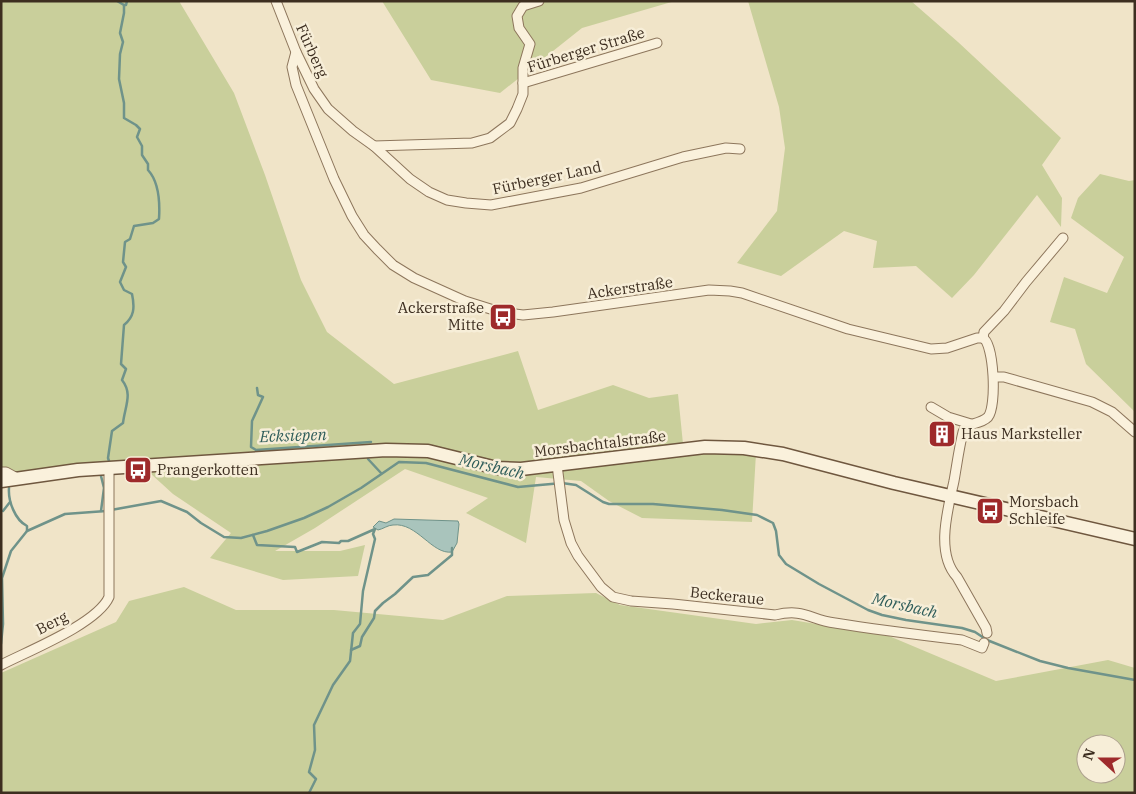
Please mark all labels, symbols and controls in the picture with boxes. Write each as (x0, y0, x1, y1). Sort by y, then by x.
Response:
street label: Fürberg (292, 21, 333, 81)
street label: Fürberger Straße (525, 23, 647, 76)
street label: Fürberger Land (491, 157, 603, 198)
street label: Ackerstraße (586, 272, 674, 303)
place label: Ackerstraße Mitte (398, 298, 484, 334)
bus stop icon: Ackerstraße Mitte (488, 302, 518, 332)
building icon: Haus Marksteller (927, 419, 957, 449)
water label: Ecksiepen (258, 424, 327, 446)
place label: Haus Marksteller (961, 424, 1082, 443)
street label: Morsbachtalstraße (533, 426, 667, 461)
water label: Morsbach (456, 449, 527, 483)
bus stop icon: Prangerkotten (123, 455, 153, 485)
place label: Prangerkotten (157, 460, 259, 479)
place label: Morsbach Schleife (1009, 492, 1079, 528)
bus stop icon: Morsbach Schleife (975, 496, 1005, 526)
street label: Beckeraue (689, 582, 765, 609)
water label: Morsbach (869, 588, 940, 622)
street label: Berg (33, 607, 71, 638)
north arrow (1076, 734, 1126, 784)
text: N (1078, 746, 1099, 763)

